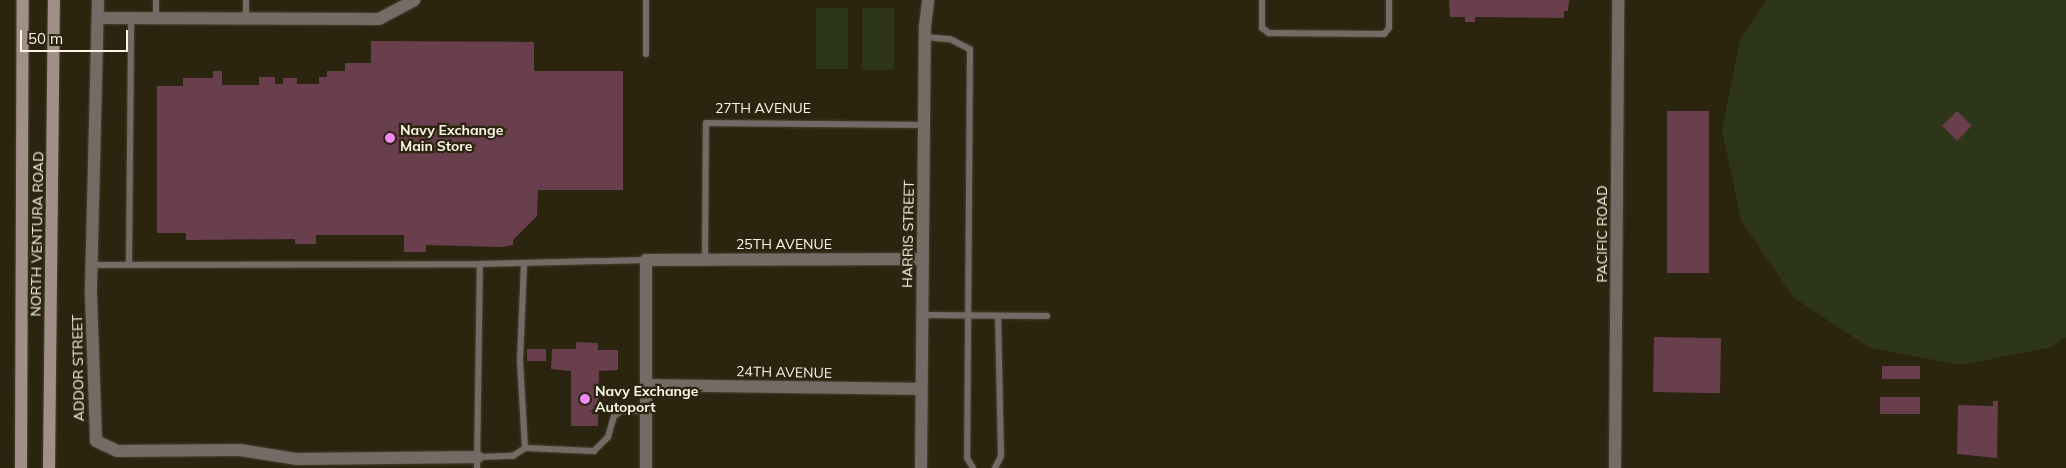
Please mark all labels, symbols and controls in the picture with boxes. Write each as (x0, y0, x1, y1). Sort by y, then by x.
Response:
scale bar (22, 20, 130, 52)
text: 50 m (28, 29, 63, 48)
street label: 27TH AVENUE (715, 100, 811, 116)
place label: Navy Exchange Main Store (400, 122, 503, 154)
marker: Navy Exchange Main Store (384, 132, 396, 144)
street label: NORTH VENTURA ROAD (27, 151, 47, 317)
street label: HARRIS STREET (899, 180, 917, 288)
street label: PACIFIC ROAD (1594, 185, 1610, 283)
street label: 25TH AVENUE (736, 236, 832, 252)
street label: ADDOR STREET (69, 314, 87, 422)
street label: 24TH AVENUE (736, 363, 832, 381)
place label: Navy Exchange Autoport (595, 383, 698, 416)
marker: Navy Exchange Autoport (579, 393, 591, 405)

